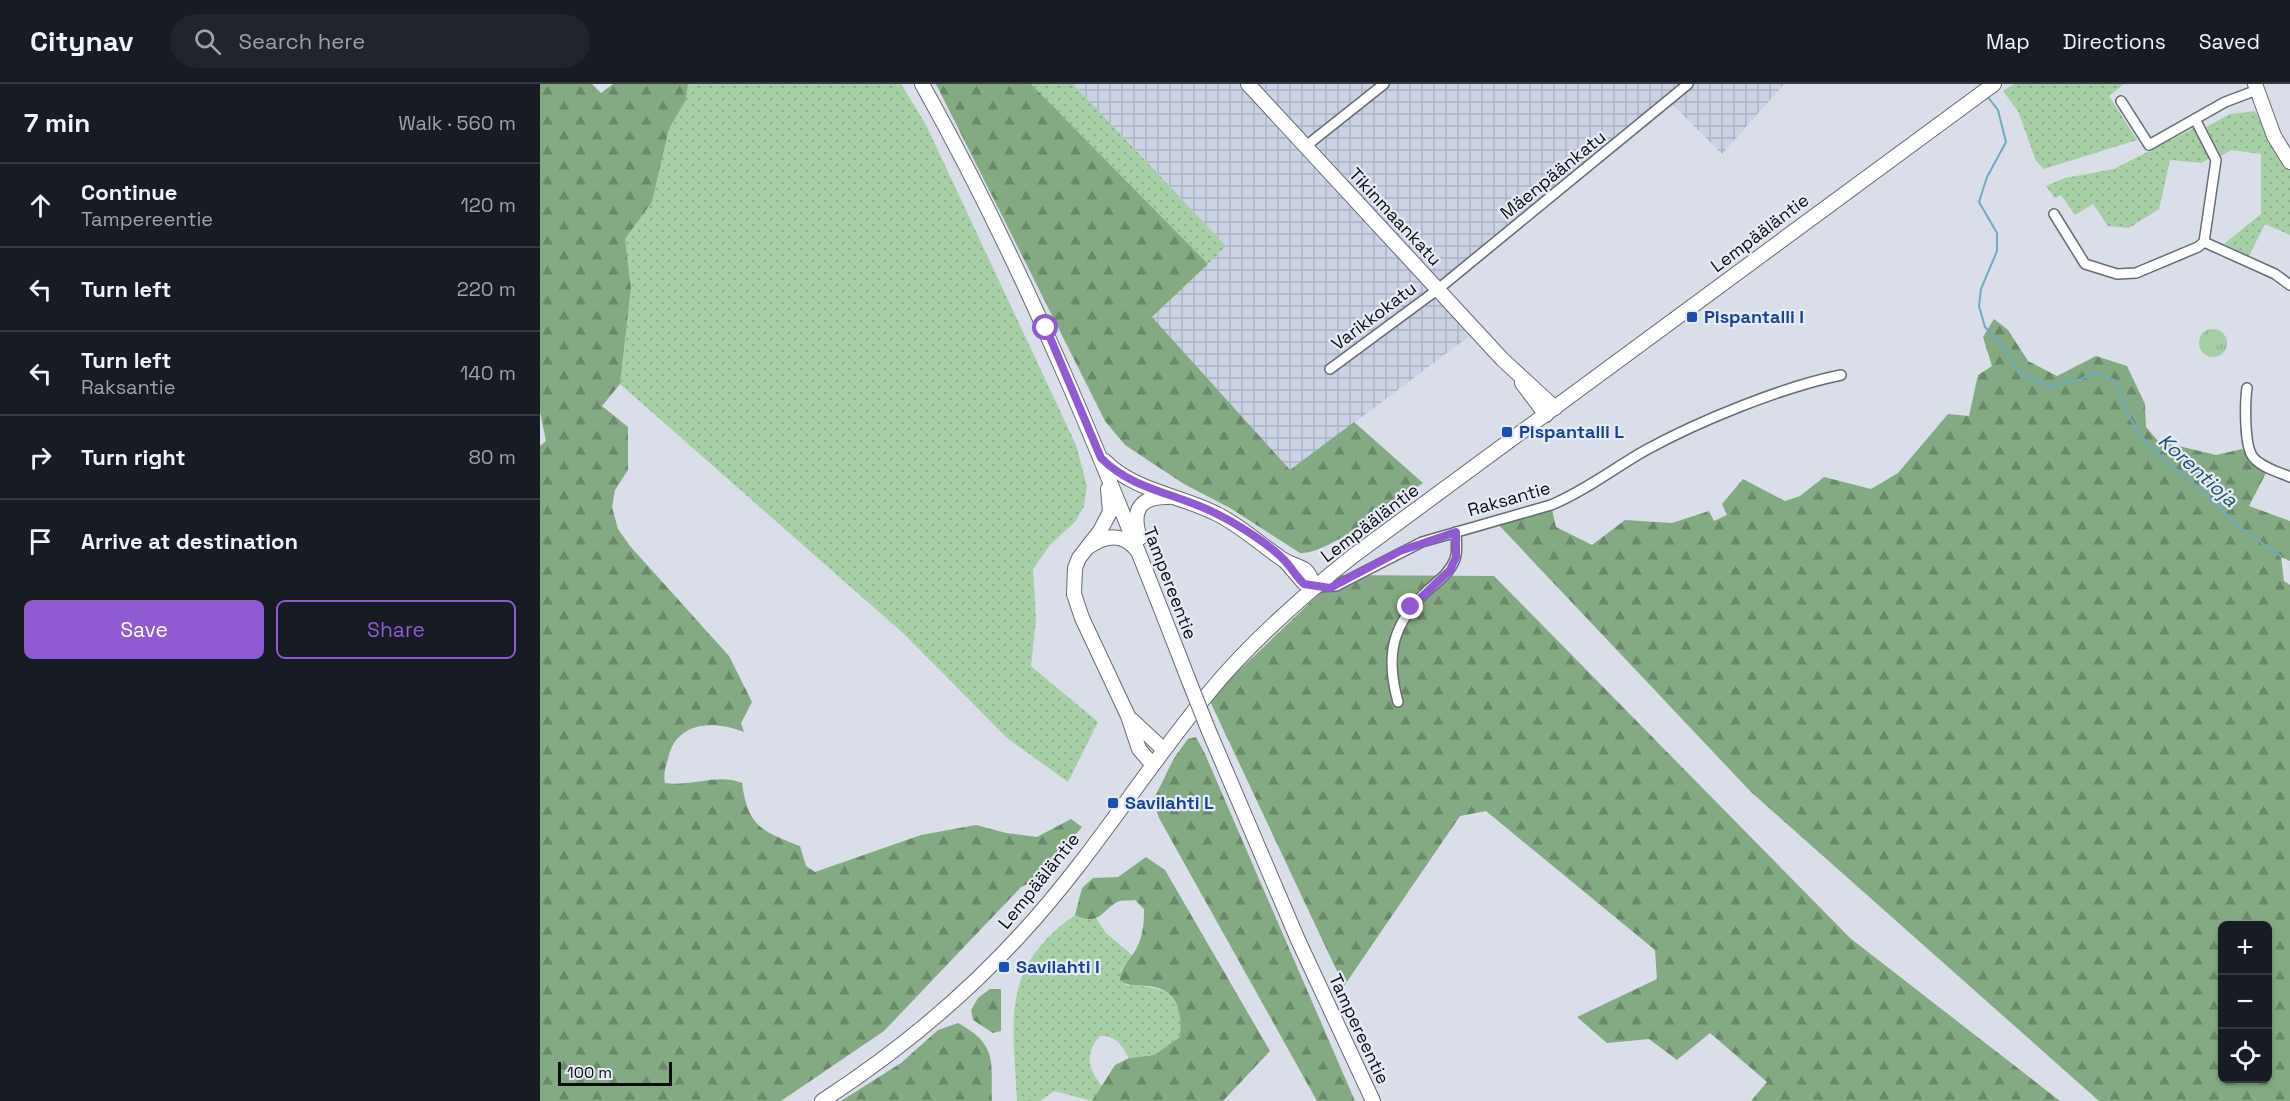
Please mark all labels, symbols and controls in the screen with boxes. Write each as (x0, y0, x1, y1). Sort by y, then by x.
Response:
search box (170, 14, 590, 68)
text: Citynav (30, 23, 134, 59)
icon: search (191, 25, 224, 58)
text: Search here (239, 27, 365, 55)
text: Map (1986, 28, 2030, 55)
text: Directions (2063, 28, 2166, 55)
text: Saved (2199, 28, 2260, 55)
text: 7 min (24, 106, 90, 140)
text: Walk · 560 m (398, 110, 516, 136)
street label: Mäenpäänkatu (1495, 125, 1610, 224)
street label: Tikinmaankatu (1344, 163, 1447, 270)
text: Continue (81, 178, 177, 206)
street label: Lempääläntie (1706, 188, 1813, 277)
icon: ahead (24, 189, 57, 222)
text: 120 m (460, 192, 516, 218)
text: Tampereentie (81, 206, 213, 232)
icon: left (24, 273, 57, 306)
text: Turn left (81, 275, 171, 303)
text: 220 m (457, 276, 516, 302)
street label: Varikkokatu (1327, 276, 1421, 355)
place label: Pispantalli I (1704, 305, 1804, 328)
marker: Pispantalli I (1685, 310, 1699, 324)
route start (1032, 314, 1058, 340)
text: Turn left (81, 346, 171, 374)
icon: left (24, 357, 57, 390)
text: 140 m (460, 360, 516, 386)
text: Raksantie (81, 374, 176, 400)
place label: Pispantalli L (1519, 420, 1624, 443)
marker: Pispantalli L (1500, 425, 1514, 439)
water label: Korentioja (2153, 428, 2243, 513)
icon: right (24, 441, 57, 474)
text: Turn right (81, 443, 186, 471)
text: 80 m (468, 444, 516, 470)
street label: Raksantie (1465, 476, 1553, 521)
street label: Lempääläntie (1316, 478, 1423, 567)
street label: Tampereentie (1138, 523, 1203, 642)
icon: arrive (24, 525, 57, 558)
text: Arrive at destination (81, 527, 298, 555)
route end (1397, 593, 1423, 619)
button: Save (24, 600, 264, 659)
button: Share (276, 600, 516, 659)
place label: Savilahti L (1125, 791, 1214, 814)
marker: Savilahti L (1106, 796, 1120, 810)
street label: Lempääläntie (993, 828, 1084, 933)
map controls (2218, 921, 2272, 1083)
button: + (2218, 921, 2272, 975)
place label: Savilahti I (1016, 955, 1100, 978)
marker: Savilahti I (997, 960, 1011, 974)
street label: Tampereentie (1324, 970, 1395, 1088)
button: − (2218, 975, 2272, 1029)
button: locate (2218, 1029, 2272, 1083)
scale bar (558, 1059, 672, 1086)
text: 100 m (567, 1062, 612, 1083)

